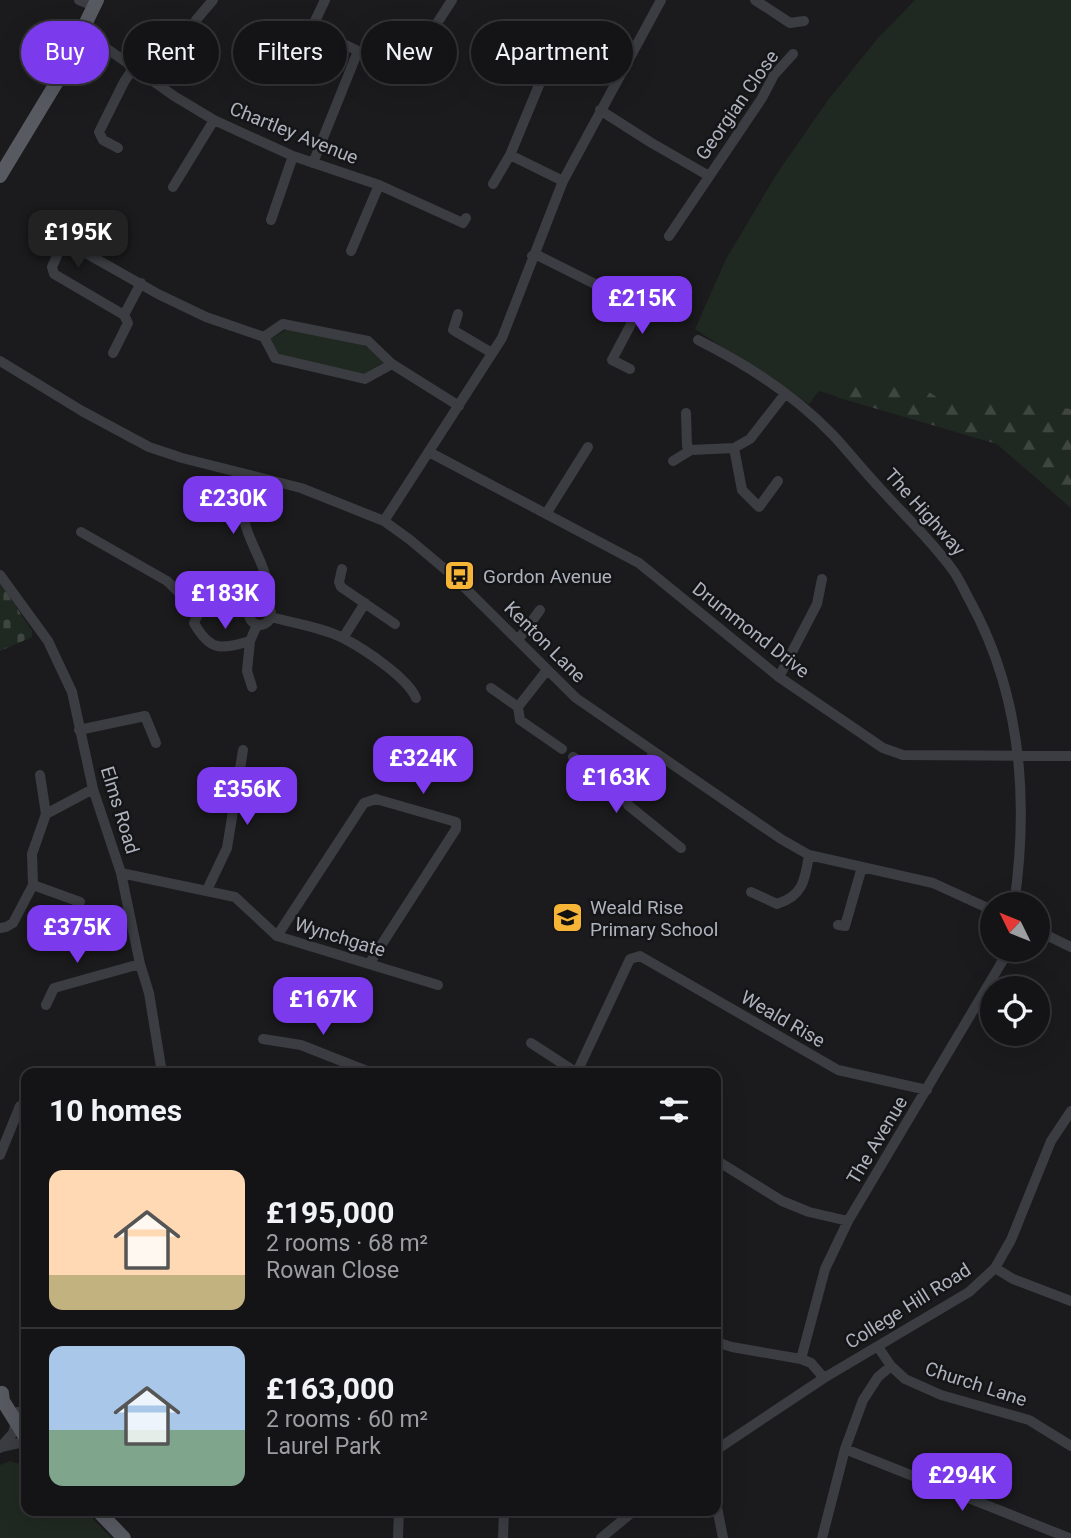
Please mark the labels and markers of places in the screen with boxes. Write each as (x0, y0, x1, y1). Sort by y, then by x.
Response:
pin: £195K (29, 210, 127, 270)
pin: £215K (593, 276, 691, 336)
pin: £230K (184, 476, 282, 536)
bus stop icon: Gordon Avenue (443, 559, 477, 593)
place label: Gordon Avenue (483, 565, 612, 588)
pin: £183K (176, 572, 274, 631)
pin: £324K (374, 736, 472, 796)
pin: £163K (567, 756, 665, 815)
pin: £356K (198, 768, 296, 827)
place label: Weald Rise Primary School (590, 896, 718, 941)
school or university icon: Weald Rise Primary School (550, 901, 584, 935)
pin: £375K (28, 906, 126, 965)
pin: £167K (274, 978, 372, 1037)
pin: £294K (913, 1454, 1011, 1513)

